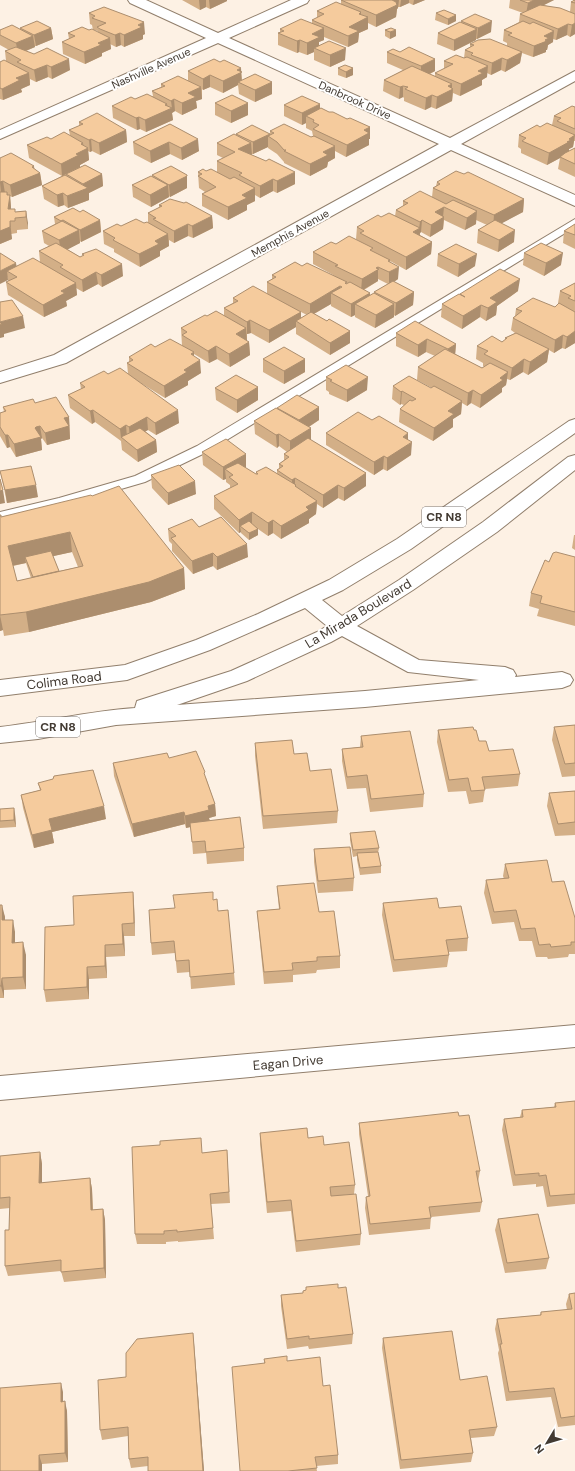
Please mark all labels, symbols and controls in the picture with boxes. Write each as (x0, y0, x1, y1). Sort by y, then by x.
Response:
street label: Nashville Avenue (109, 44, 193, 92)
street label: Danbrook Drive (316, 78, 394, 122)
street label: Memphis Avenue (249, 206, 331, 260)
road number: CR N8 (422, 507, 466, 527)
street label: La Mirada Boulevard (302, 575, 415, 652)
street label: Colima Road (26, 667, 103, 694)
road number: CR N8 (36, 717, 80, 737)
street label: Eagan Drive (252, 1051, 324, 1074)
north arrow (527, 1423, 567, 1463)
text: N (531, 1442, 547, 1457)

